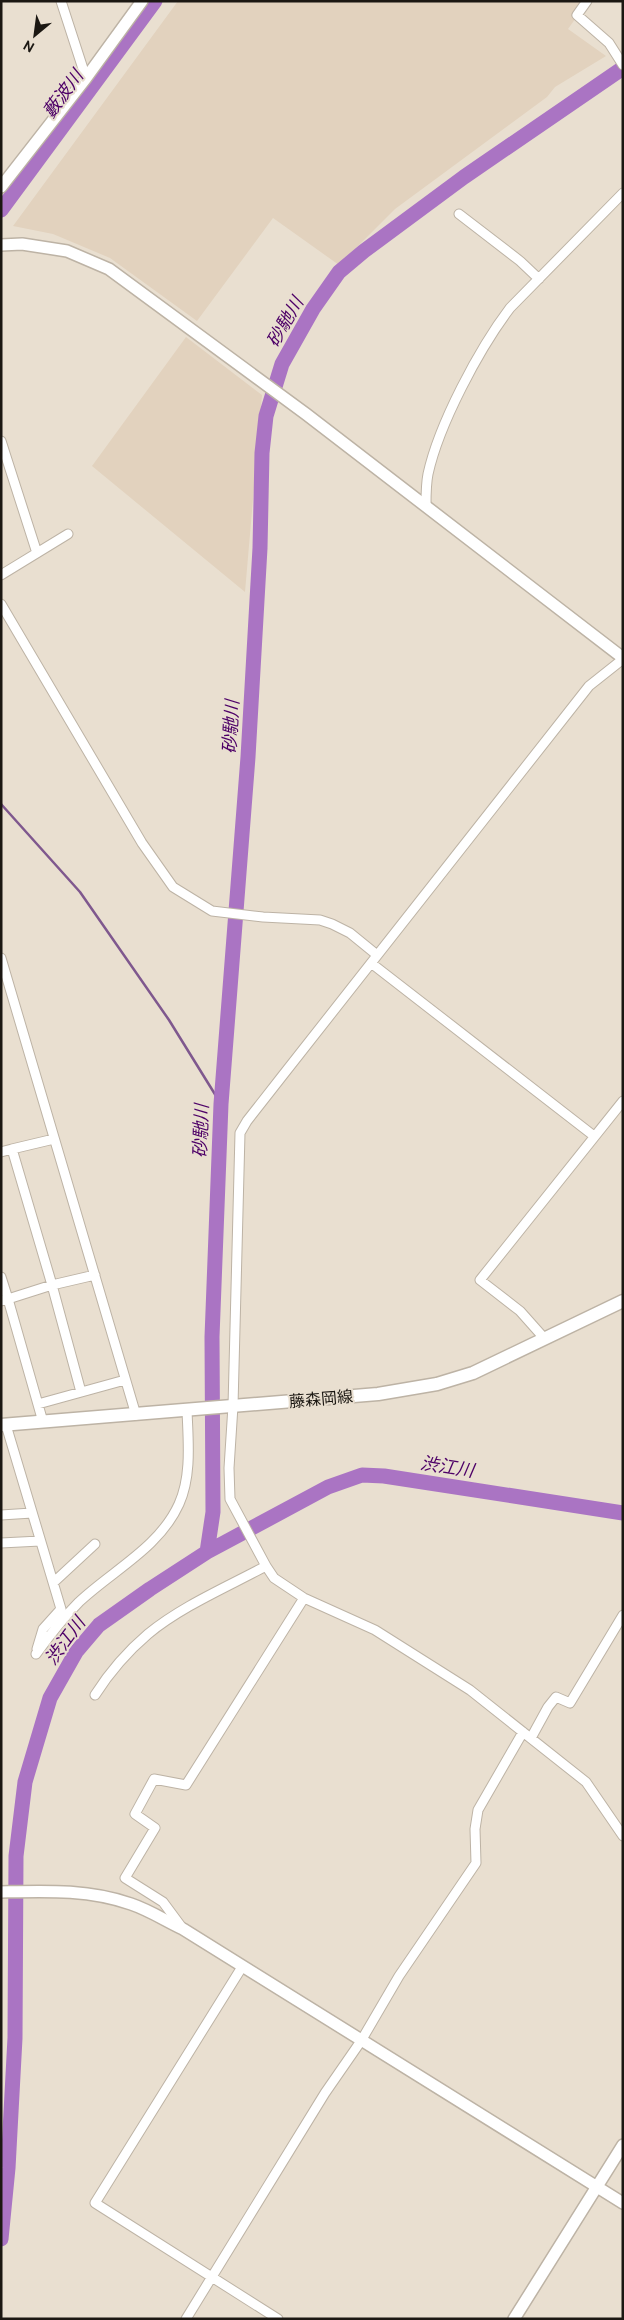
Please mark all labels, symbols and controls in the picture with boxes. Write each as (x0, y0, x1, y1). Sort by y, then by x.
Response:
north arrow (10, 10, 60, 60)
text: N (20, 36, 37, 57)
water label: 藪波川 (38, 64, 89, 122)
water label: 砂馳川 (262, 291, 309, 351)
water label: 砂馳川 (219, 697, 244, 755)
water label: 砂馳川 (189, 1102, 213, 1158)
street label: 藤森岡線 (288, 1387, 354, 1411)
water label: 渋江川 (419, 1452, 477, 1482)
water label: 渋江川 (40, 1611, 91, 1669)

